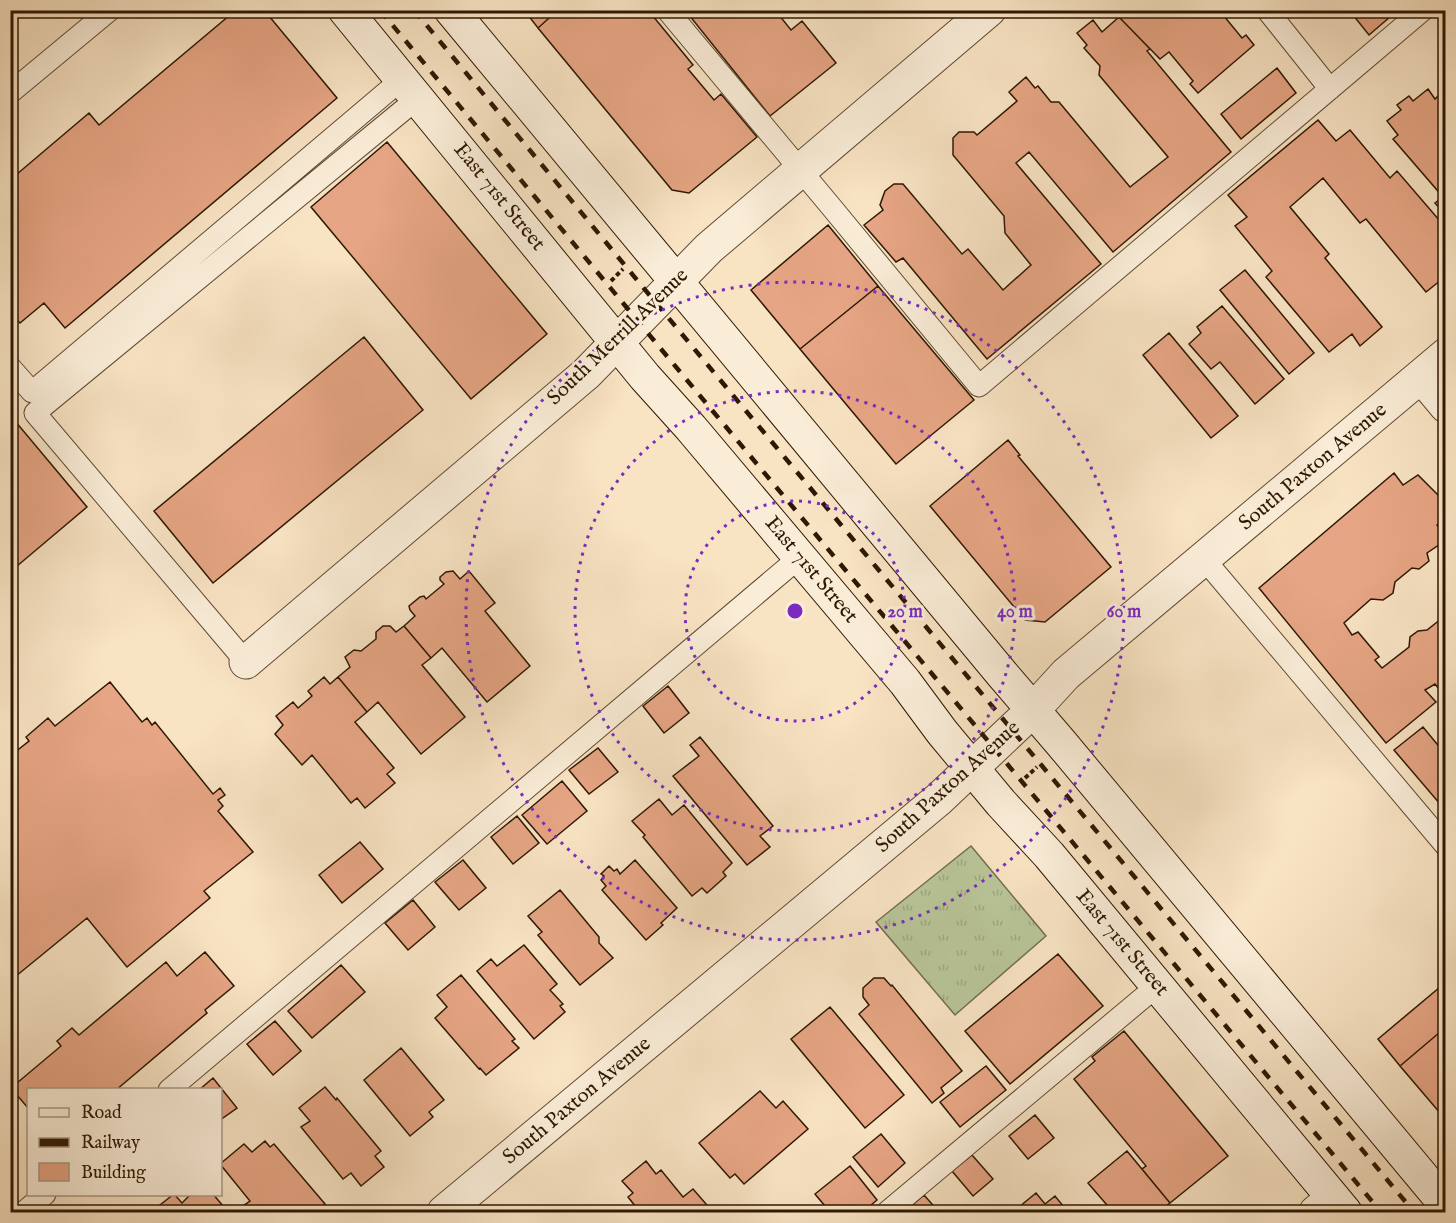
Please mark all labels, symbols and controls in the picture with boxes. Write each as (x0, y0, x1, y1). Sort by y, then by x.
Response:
street label: East 71st Street (447, 137, 551, 257)
street label: South Merrill Avenue (542, 262, 695, 411)
street label: South Paxton Avenue (1233, 397, 1393, 537)
street label: East 71st Street (758, 511, 864, 629)
centre of rings (785, 601, 805, 621)
text: 20 m (887, 601, 923, 624)
text: 40 m (997, 601, 1033, 624)
text: 60 m (1107, 601, 1141, 624)
street label: South Paxton Avenue (870, 715, 1026, 859)
street label: East 71st Street (1069, 884, 1175, 1002)
street label: South Paxton Avenue (497, 1031, 657, 1171)
legend (27, 1088, 222, 1196)
text: Road (81, 1102, 122, 1125)
text: Railway (81, 1132, 140, 1155)
text: Building (81, 1162, 146, 1185)

